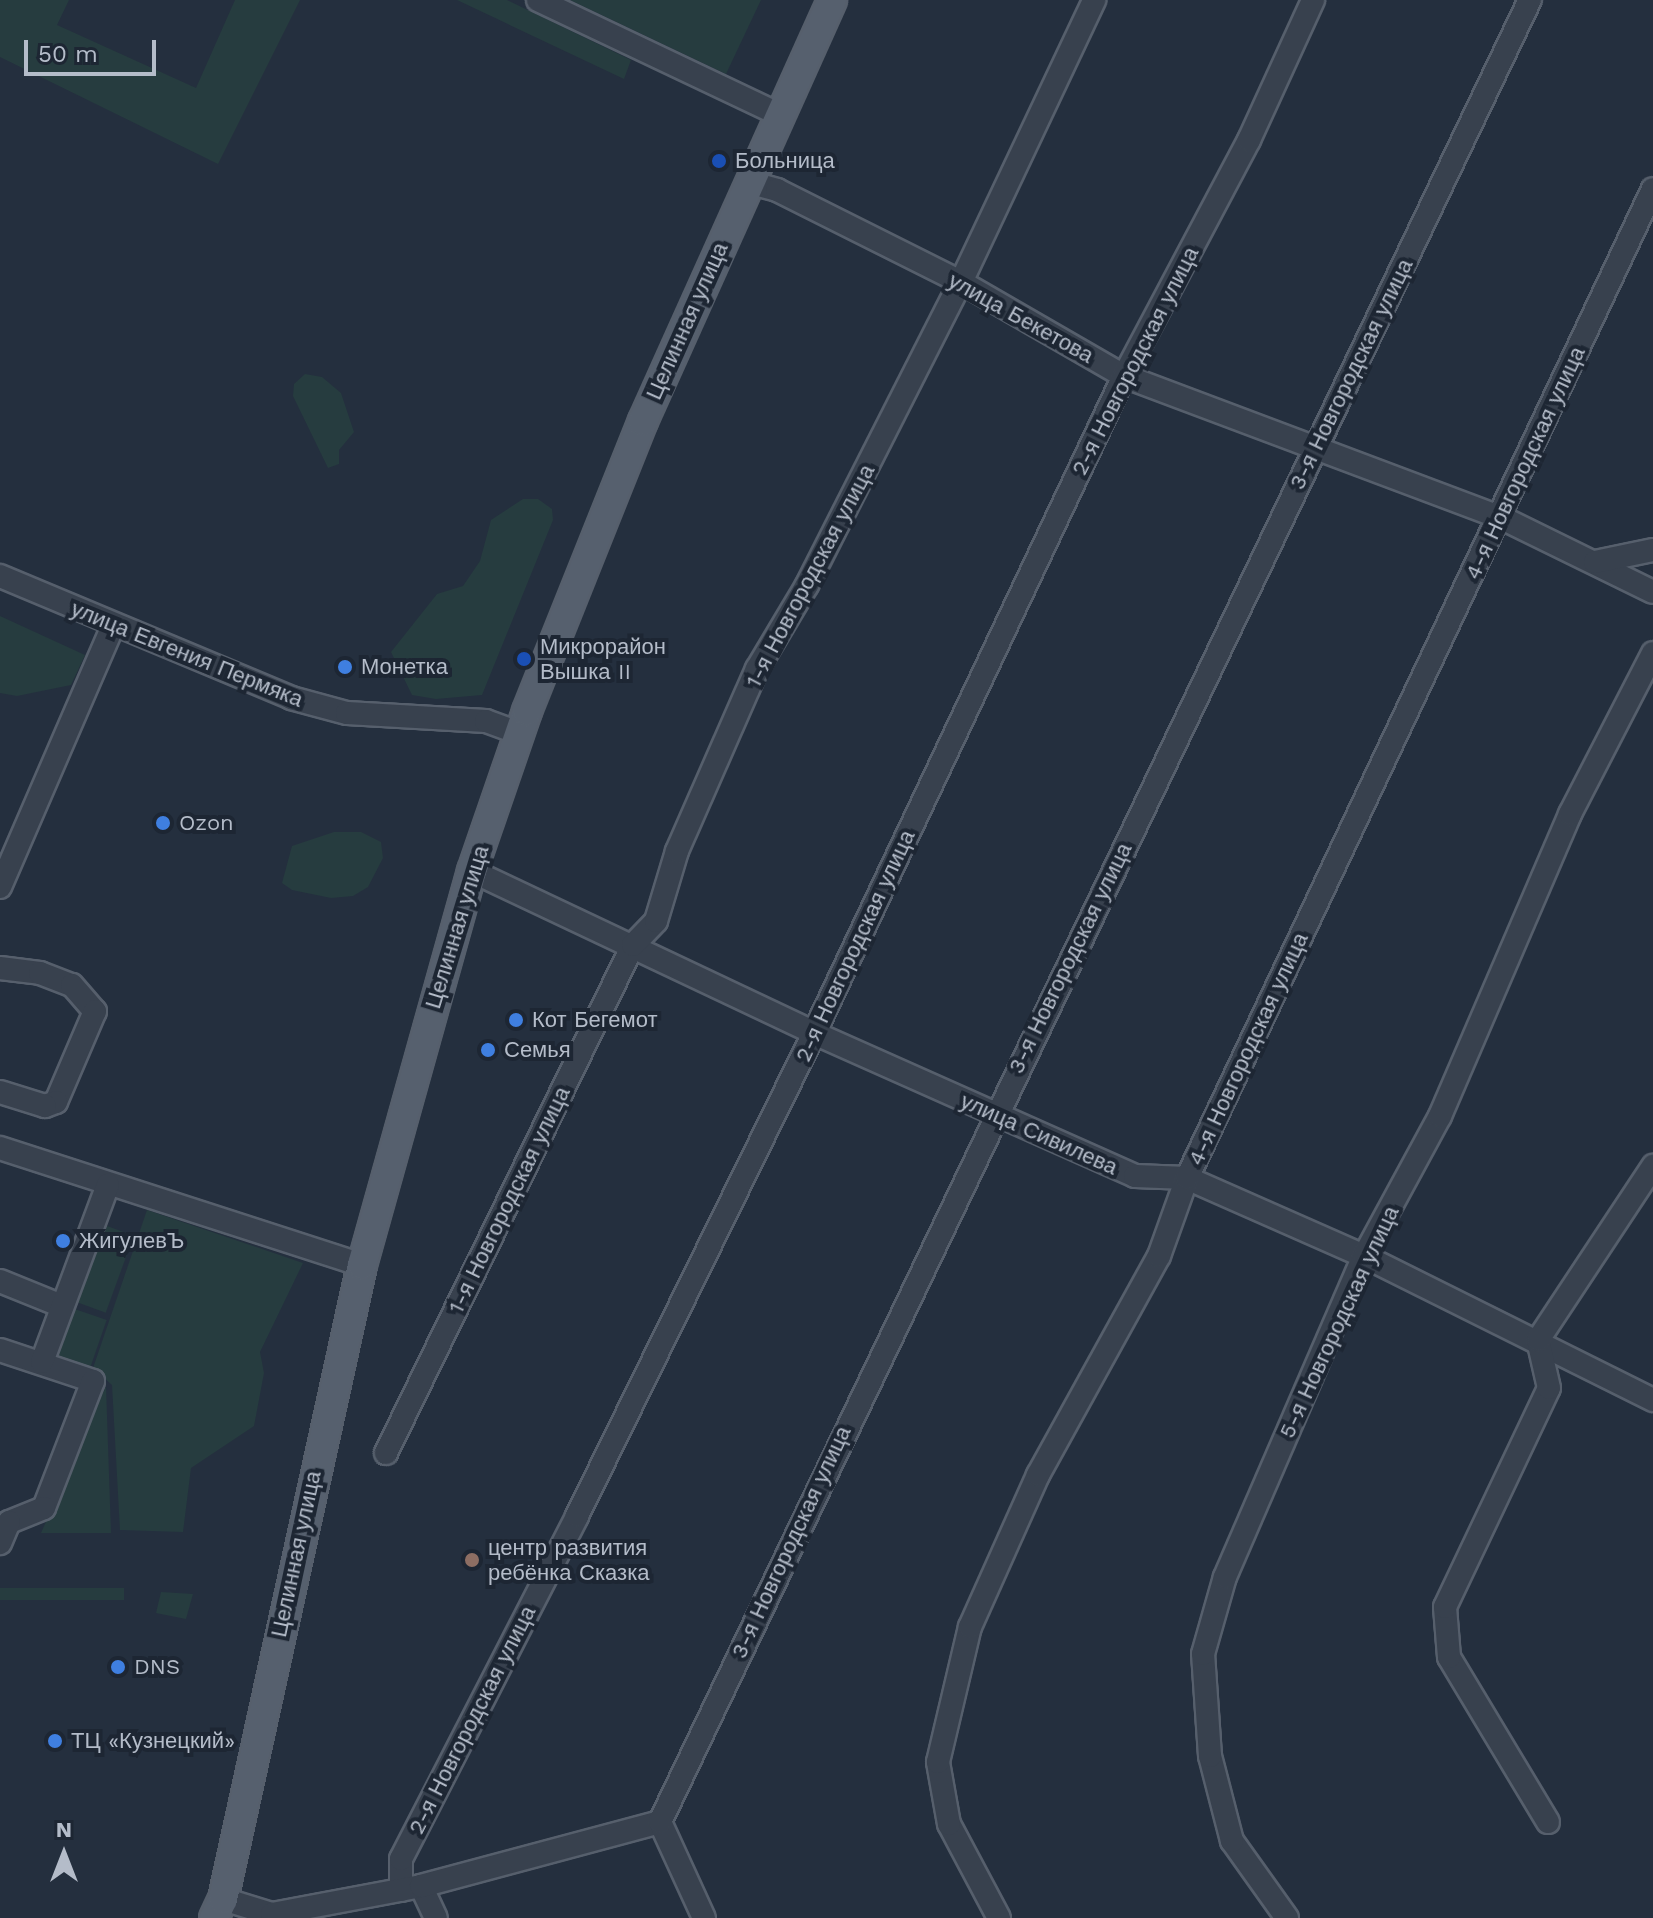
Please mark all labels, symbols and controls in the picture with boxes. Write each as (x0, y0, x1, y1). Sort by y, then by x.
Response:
scale bar (28, 24, 160, 74)
text: 50 m (38, 40, 98, 68)
place label: Больница (735, 148, 835, 174)
marker: Больница (710, 152, 728, 170)
street label: Целинная улица (641, 238, 733, 404)
street label: 2-я Новгородская улица (1066, 242, 1204, 480)
street label: 3-я Новгородская улица (1284, 254, 1418, 494)
street label: улица Бекетова (944, 267, 1098, 369)
street label: 4-я Новгородская улица (1459, 342, 1591, 584)
street label: 1-я Новгородская улица (740, 460, 880, 692)
street label: улица Евгения Пермяка (67, 595, 307, 713)
place label: Микрорайон Вышка II (540, 633, 666, 684)
marker: Микрорайон Вышка II (515, 650, 533, 668)
place label: Монетка (361, 654, 448, 680)
marker: Монетка (336, 658, 354, 676)
place label: Ozon (179, 810, 234, 836)
marker: Ozon (154, 814, 172, 832)
street label: 2-я Новгородская улица (790, 826, 920, 1066)
street label: 3-я Новгородская улица (1003, 838, 1137, 1078)
street label: Целинная улица (420, 842, 494, 1012)
street label: 4-я Новгородская улица (1182, 928, 1314, 1170)
place label: Кот Бегемот (532, 1007, 658, 1033)
marker: Кот Бегемот (507, 1011, 525, 1029)
place label: Семья (504, 1037, 571, 1063)
marker: Семья (479, 1041, 497, 1059)
street label: 1-я Новгородская улица (443, 1082, 575, 1318)
street label: улица Сивилева (956, 1088, 1122, 1180)
street label: 5-я Новгородская улица (1274, 1202, 1404, 1442)
place label: ЖигулевЪ (79, 1228, 184, 1254)
marker: ЖигулевЪ (54, 1232, 72, 1250)
street label: 3-я Новгородская улица (726, 1422, 856, 1662)
street label: Целинная улица (265, 1468, 327, 1640)
place label: центр развития ребёнка Сказка (488, 1534, 649, 1586)
marker: центр развития ребёнка Сказка (463, 1551, 481, 1569)
street label: 2-я Новгородская улица (403, 1601, 541, 1839)
place label: DNS (134, 1654, 180, 1680)
marker: DNS (109, 1658, 127, 1676)
place label: ТЦ «Кузнецкий» (71, 1728, 235, 1754)
marker: ТЦ «Кузнецкий» (46, 1732, 64, 1750)
north arrow (24, 1814, 104, 1894)
text: N (56, 1817, 72, 1842)

